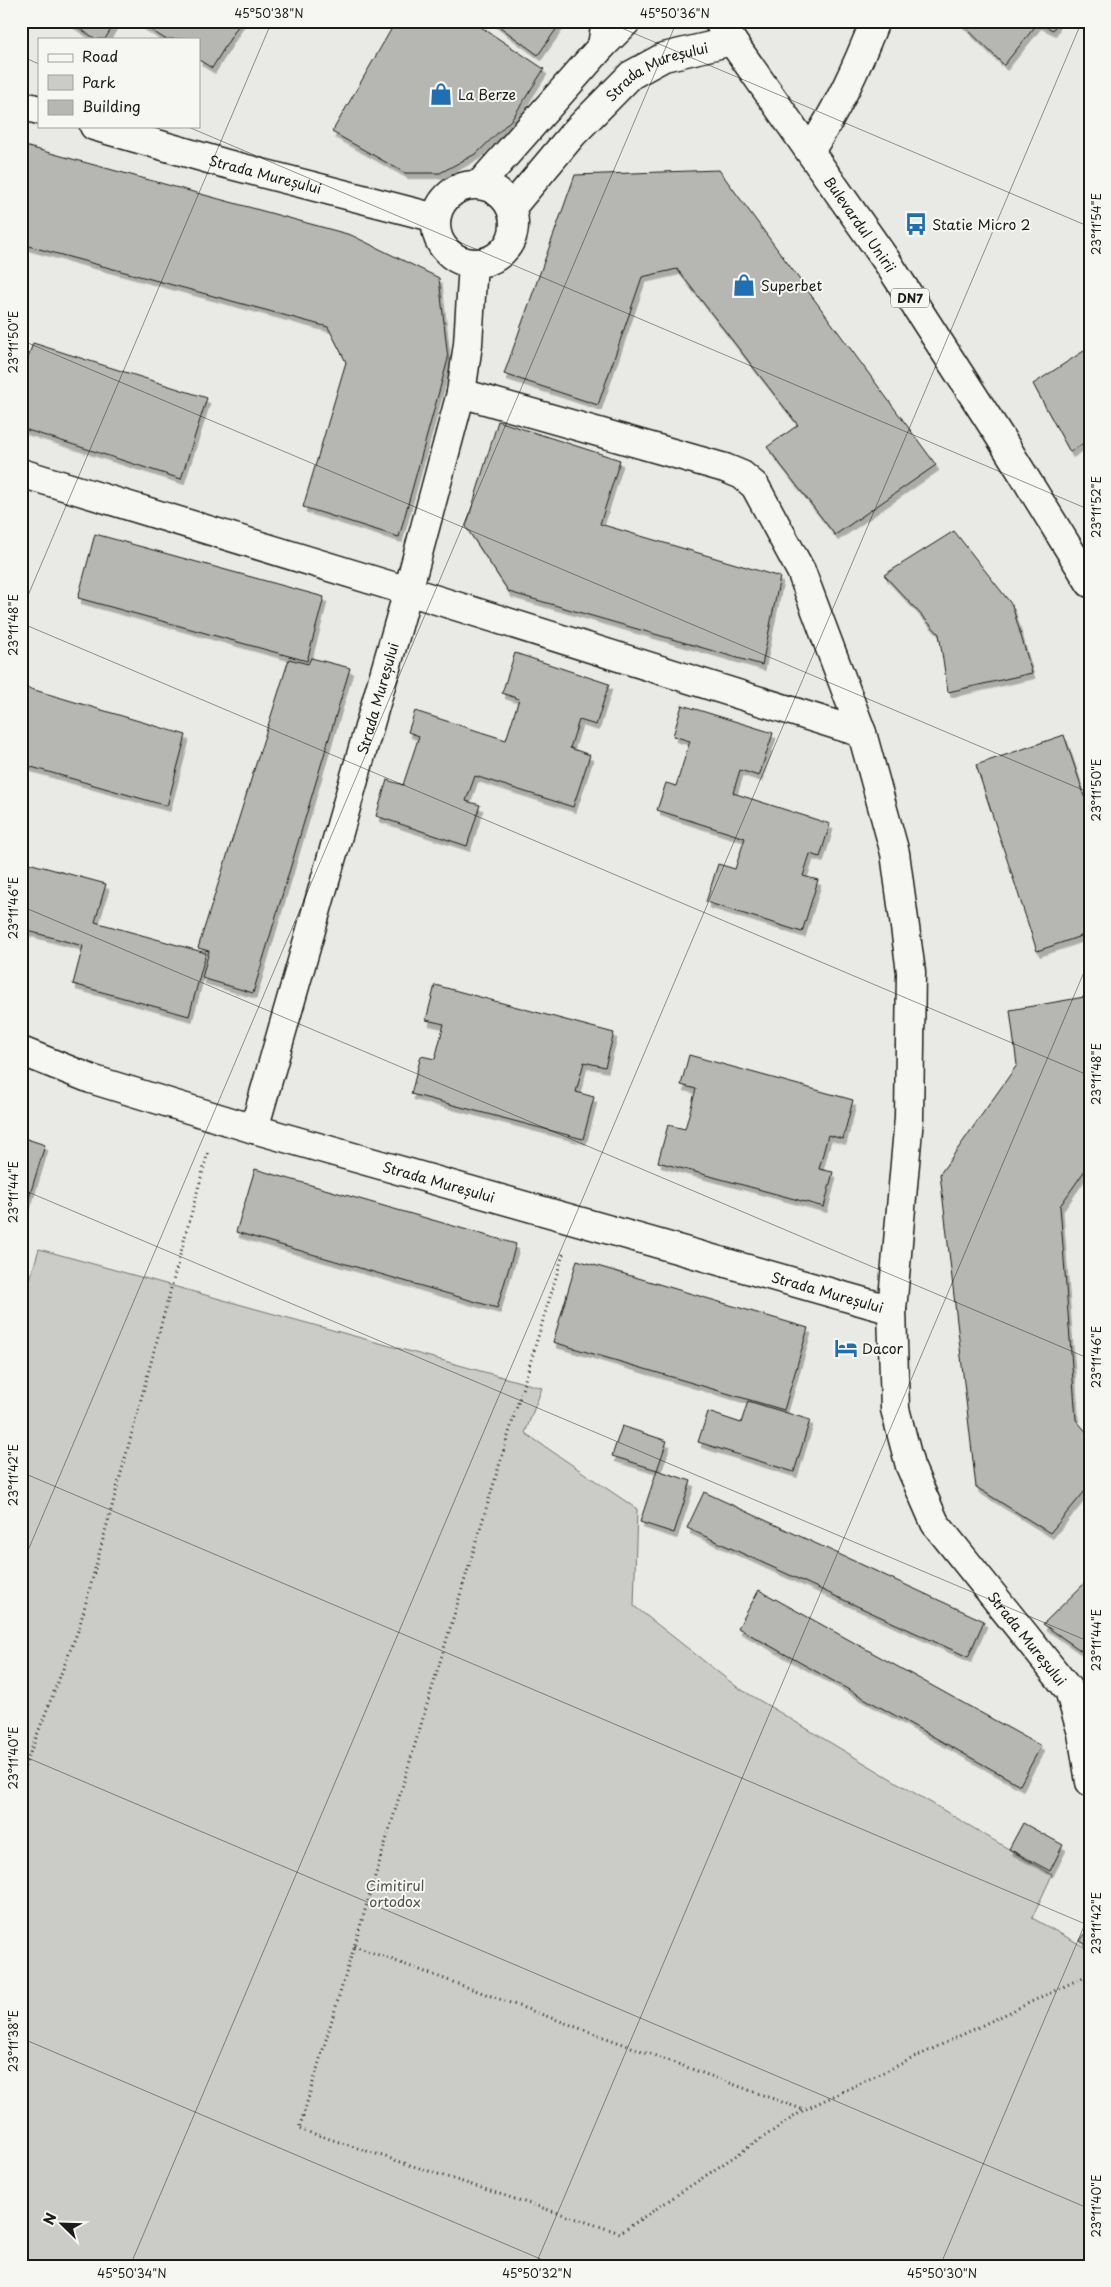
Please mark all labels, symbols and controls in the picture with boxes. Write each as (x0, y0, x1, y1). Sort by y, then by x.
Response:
text: 45°50'38"N (234, 4, 304, 22)
text: 45°50'36"N (640, 4, 710, 22)
street label: Strada Mureșului (600, 36, 710, 106)
legend (38, 38, 200, 128)
text: Road (82, 44, 118, 67)
text: Park (82, 70, 116, 93)
shop icon: La Berze (428, 81, 454, 107)
place label: La Berze (458, 84, 516, 105)
text: Building (82, 94, 141, 117)
street label: Strada Mureșului (207, 149, 324, 199)
street label: Bulevardul Unirii (819, 172, 902, 276)
text: 23°11'54"E (1087, 193, 1105, 255)
bus stop icon: Statie Micro 2 (903, 211, 929, 237)
place label: Statie Micro 2 (932, 214, 1030, 235)
shop icon: Superbet (731, 272, 757, 298)
place label: Superbet (761, 275, 823, 296)
road number: DN7 (891, 288, 929, 308)
text: 23°11'50"E (4, 311, 22, 373)
text: 23°11'52"E (1087, 476, 1105, 538)
text: 23°11'48"E (4, 594, 22, 656)
street label: Strada Mureșului (351, 640, 403, 757)
text: 23°11'50"E (1087, 759, 1105, 821)
text: 23°11'46"E (4, 877, 22, 939)
text: 23°11'48"E (1087, 1043, 1105, 1105)
street label: Strada Mureșului (380, 1156, 497, 1207)
text: 23°11'44"E (4, 1161, 22, 1223)
street label: Strada Mureșului (769, 1266, 886, 1318)
text: 23°11'46"E (1087, 1326, 1105, 1388)
hotel icon: Dacor (833, 1335, 859, 1361)
place label: Dacor (862, 1338, 904, 1359)
text: 23°11'42"E (4, 1444, 22, 1506)
street label: Strada Mureșului (983, 1587, 1072, 1690)
text: 23°11'44"E (1087, 1609, 1105, 1671)
text: 23°11'40"E (4, 1726, 22, 1790)
park label: Cimitirul ortodox (366, 1875, 424, 1912)
text: 23°11'42"E (1087, 1892, 1105, 1954)
text: 23°11'38"E (4, 2010, 22, 2072)
text: 23°11'40"E (1087, 2174, 1105, 2238)
north arrow (38, 2200, 88, 2250)
text: N (38, 2210, 61, 2228)
text: 45°50'34"N (97, 2264, 167, 2282)
text: 45°50'32"N (502, 2264, 572, 2282)
text: 45°50'30"N (907, 2264, 977, 2282)

